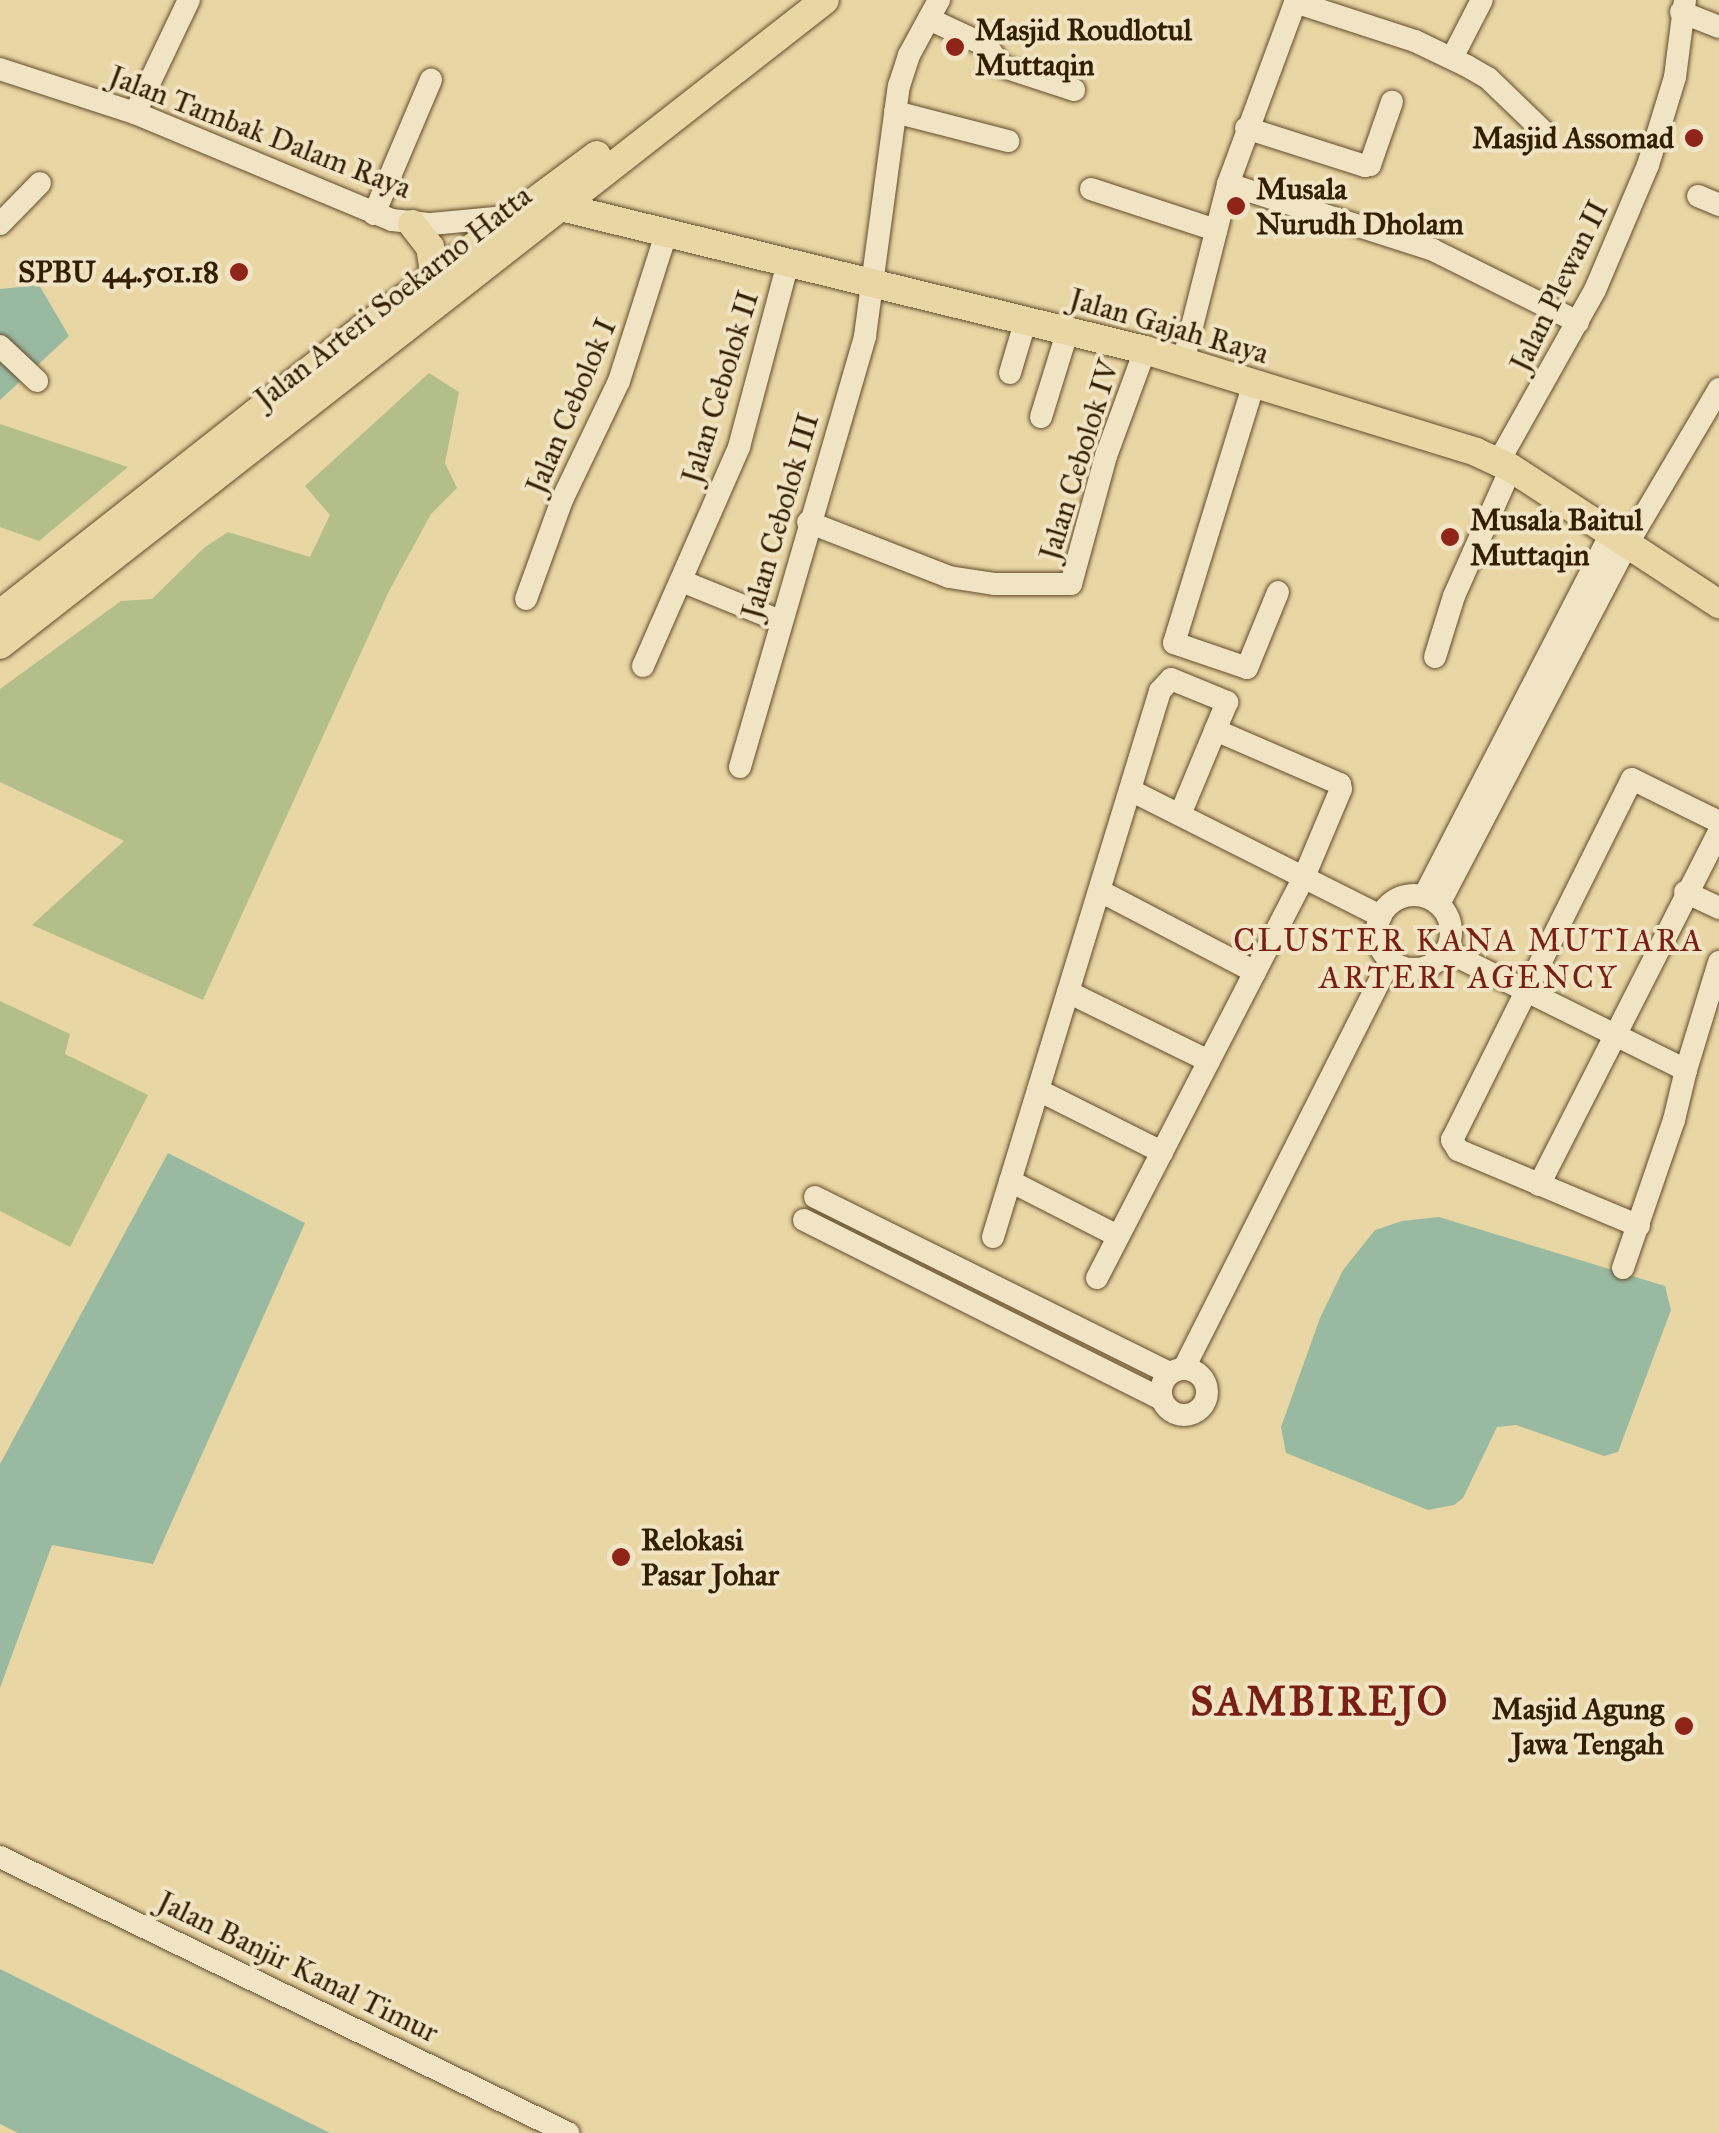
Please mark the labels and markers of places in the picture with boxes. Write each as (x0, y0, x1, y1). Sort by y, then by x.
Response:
place label: Masjid Roudlotul Muttaqin (975, 12, 1192, 82)
marker: Masjid Roudlotul Muttaqin (944, 36, 966, 58)
place label: Masjid Assomad (1472, 120, 1674, 156)
marker: Masjid Assomad (1683, 127, 1705, 149)
place label: Musala Nurudh Dholam (1256, 171, 1464, 242)
marker: Musala Nurudh Dholam (1225, 195, 1247, 217)
place label: SPBU 44.501.18 (18, 254, 219, 290)
marker: SPBU 44.501.18 (228, 261, 250, 283)
place label: Musala Baitul Muttaqin (1470, 502, 1643, 572)
marker: Musala Baitul Muttaqin (1439, 526, 1461, 548)
place label: Relokasi Pasar Johar (641, 1522, 779, 1592)
marker: Relokasi Pasar Johar (610, 1546, 632, 1568)
place label: Masjid Agung Jawa Tengah (1492, 1691, 1664, 1762)
marker: Masjid Agung Jawa Tengah (1673, 1715, 1695, 1737)

